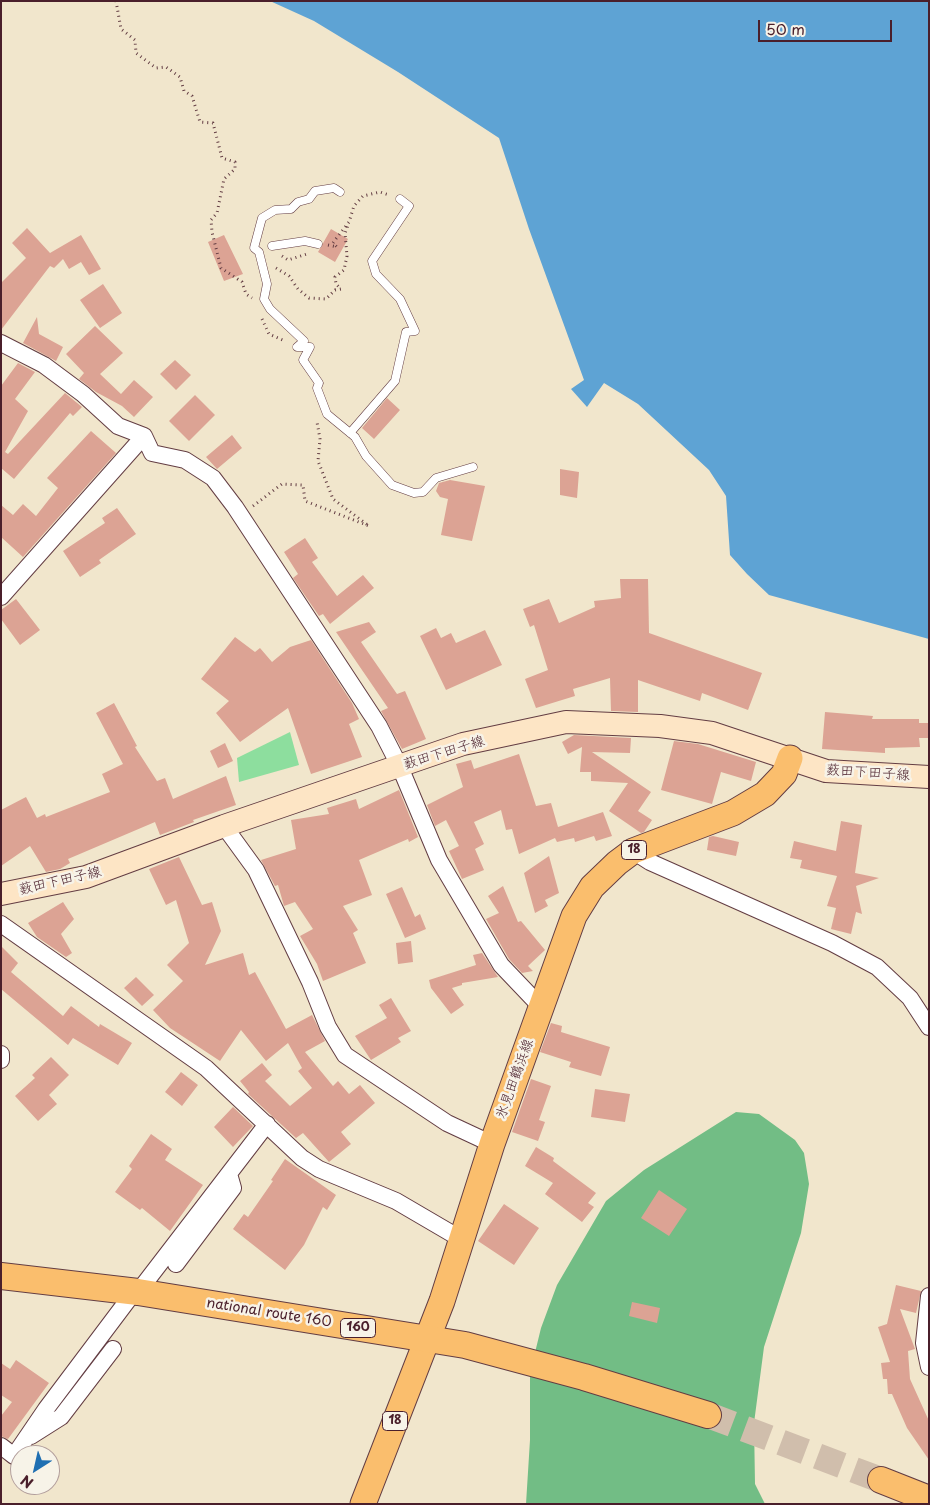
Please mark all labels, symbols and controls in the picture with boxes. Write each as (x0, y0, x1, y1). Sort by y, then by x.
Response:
scale bar (760, 10, 894, 42)
text: 50 m (766, 17, 805, 40)
street label: 薮田下田子線 (401, 733, 487, 773)
street label: 薮田下田子線 (826, 762, 910, 784)
road number: 18 (622, 840, 646, 860)
street label: 薮田下田子線 (17, 863, 103, 899)
street label: 氷見田鶴浜線 (493, 1037, 537, 1121)
street label: national route 160 (205, 1295, 333, 1331)
road number: 160 (340, 1319, 376, 1338)
road number: 18 (382, 1412, 408, 1430)
north arrow (10, 1445, 60, 1495)
text: N (16, 1470, 37, 1494)

